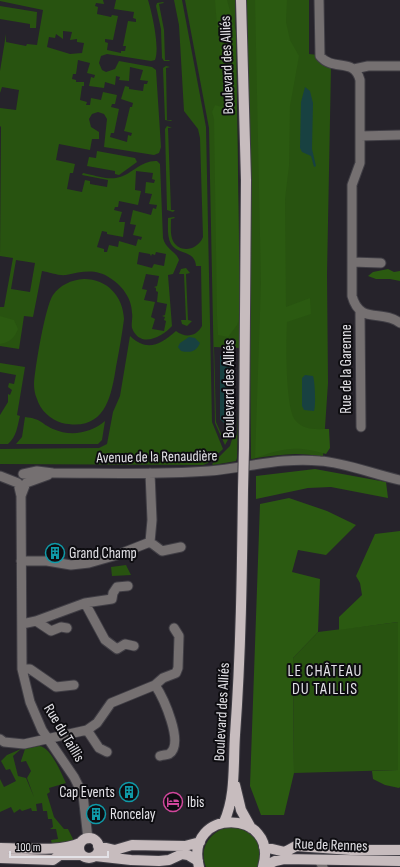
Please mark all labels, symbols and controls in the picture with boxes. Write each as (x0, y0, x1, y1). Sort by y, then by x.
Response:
street label: Boulevard des Alliés (216, 15, 238, 115)
street label: Rue de la Garenne (337, 324, 356, 414)
street label: Boulevard des Alliés (220, 340, 239, 438)
street label: Avenue de la Renaudière (95, 446, 218, 468)
building icon: Grand Champ (44, 542, 66, 564)
place label: Grand Champ (69, 544, 137, 563)
street label: Boulevard des Alliés (210, 662, 234, 762)
district label: LE CHÂTEAU DU TAILLIS (288, 662, 362, 699)
street label: Rue du Taillis (39, 701, 89, 765)
building icon: Cap Events (118, 781, 140, 803)
place label: Cap Events (59, 783, 115, 802)
hotel icon: Ibis (162, 791, 184, 813)
place label: Ibis (187, 793, 204, 812)
building icon: Roncelay (85, 803, 107, 825)
place label: Roncelay (110, 805, 156, 824)
scale bar (10, 833, 108, 859)
street label: Rue de Rennes (294, 834, 368, 856)
text: 100 m (16, 840, 41, 855)

